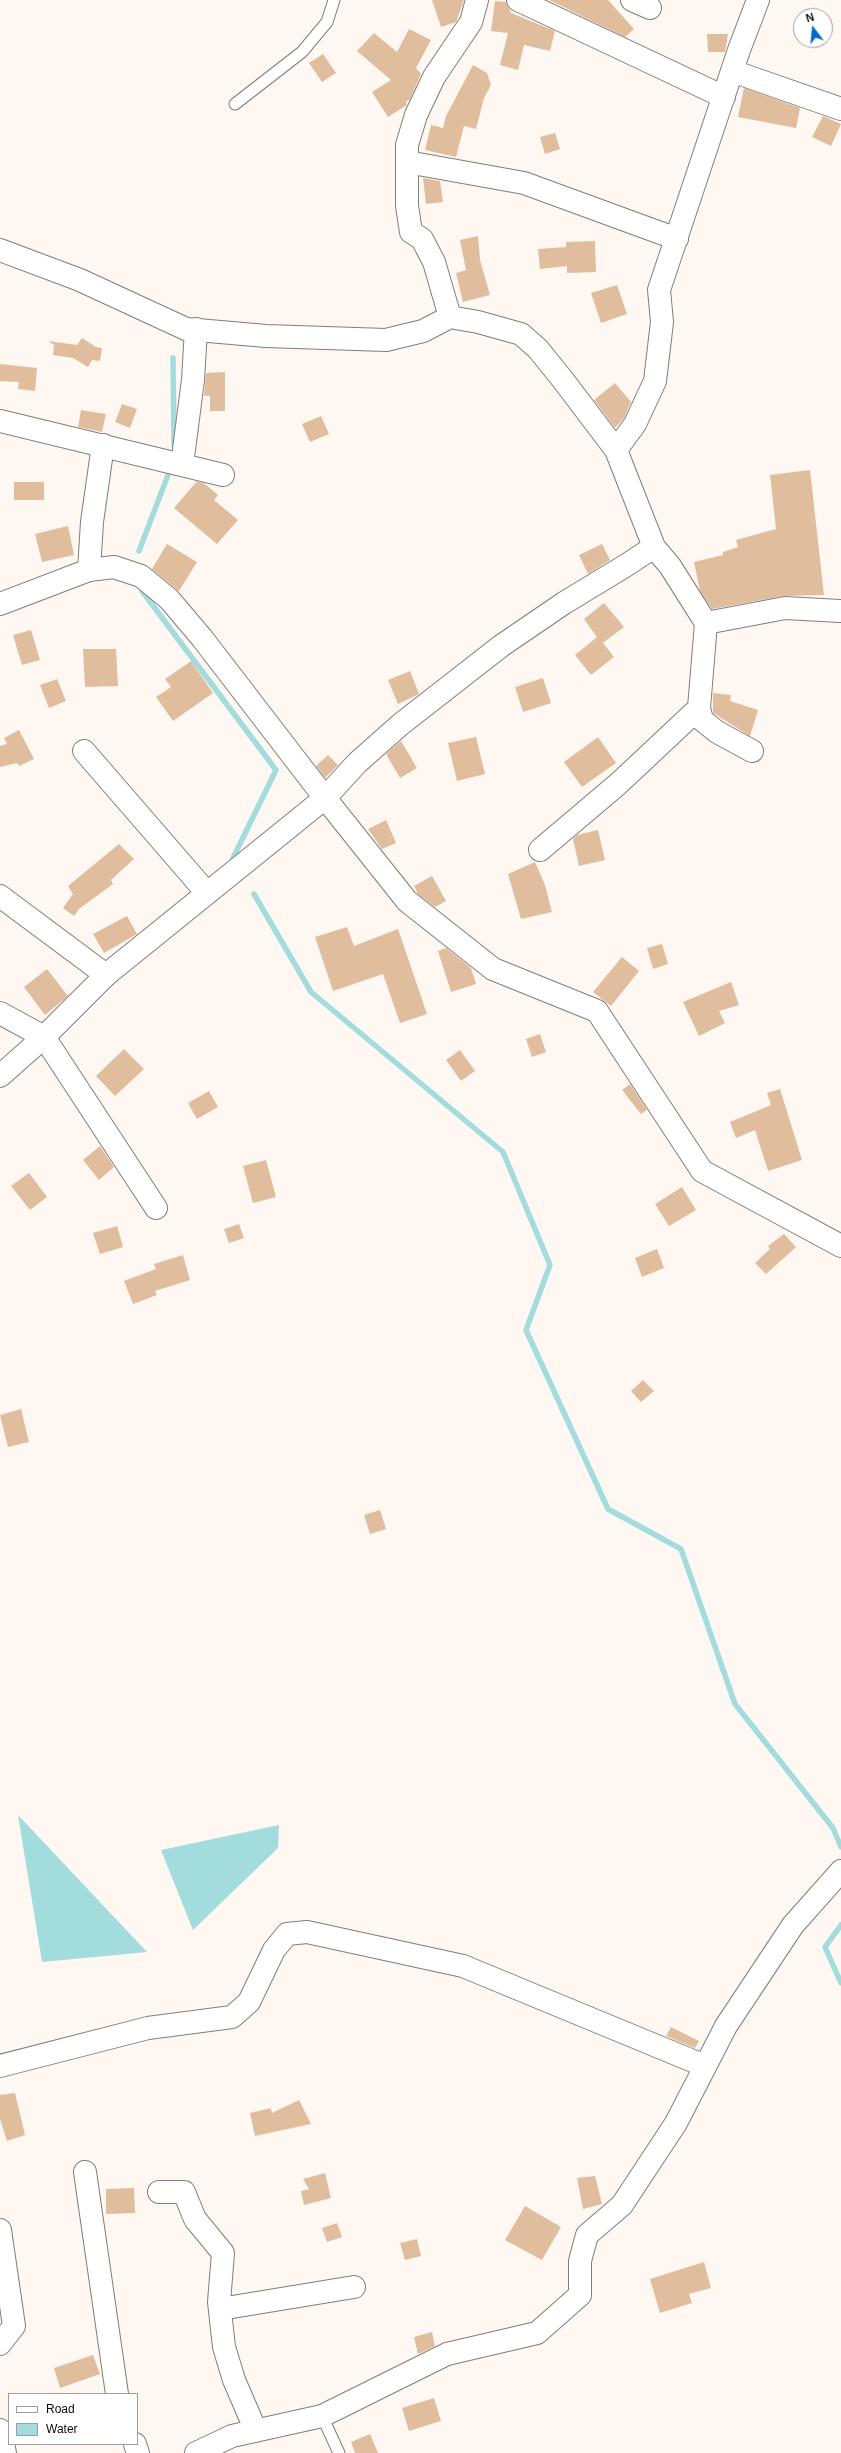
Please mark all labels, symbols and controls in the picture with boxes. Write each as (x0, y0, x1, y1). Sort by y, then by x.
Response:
north arrow (793, 8, 833, 48)
text: N (804, 11, 815, 24)
legend (8, 2393, 138, 2445)
text: Road (46, 2402, 75, 2416)
text: Water (46, 2422, 78, 2436)

